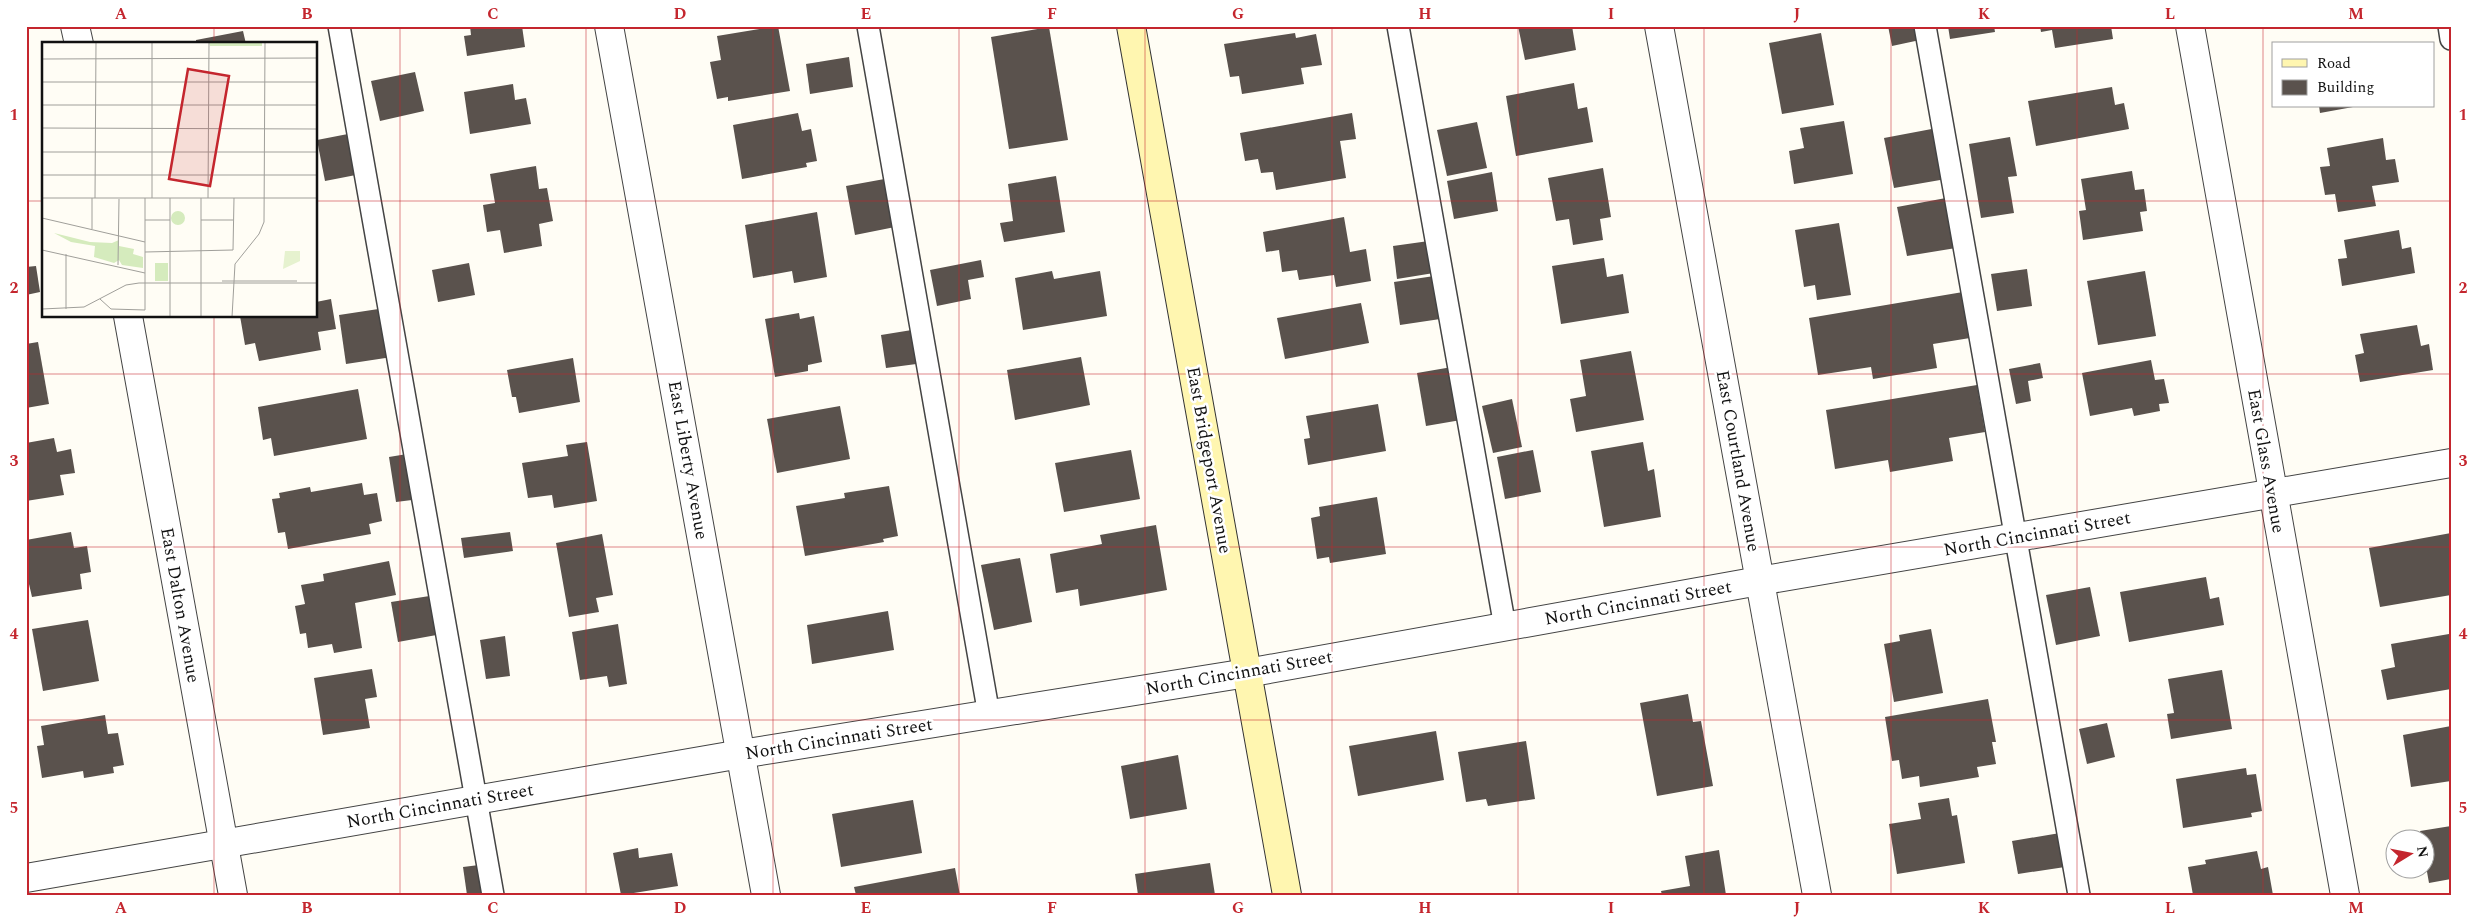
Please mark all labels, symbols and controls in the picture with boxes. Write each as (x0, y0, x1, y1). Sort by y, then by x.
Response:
text: A (115, 2, 128, 26)
text: B (301, 2, 313, 26)
text: C (487, 2, 499, 26)
text: D (674, 2, 687, 26)
text: E (861, 2, 871, 26)
text: F (1047, 2, 1057, 26)
text: G (1232, 2, 1244, 26)
text: H (1418, 2, 1432, 26)
text: I (1608, 2, 1614, 26)
text: J (1794, 2, 1801, 26)
text: K (1978, 2, 1991, 26)
text: L (2165, 2, 2175, 26)
text: M (2348, 2, 2364, 26)
inset map (42, 42, 318, 318)
legend (2272, 42, 2434, 108)
text: Road (2317, 52, 2351, 75)
text: Building (2317, 76, 2374, 99)
text: 1 (10, 103, 18, 127)
text: 1 (2459, 103, 2467, 127)
text: 2 (10, 276, 19, 300)
text: 2 (2459, 276, 2468, 300)
street label: East Bridgeport Avenue (1179, 364, 1239, 556)
street label: East Courtland Avenue (1709, 368, 1767, 554)
street label: East Liberty Avenue (661, 378, 715, 542)
street label: East Glass Avenue (2240, 387, 2292, 535)
text: 3 (10, 449, 19, 473)
text: 3 (2459, 449, 2468, 473)
street label: North Cincinnati Street (1941, 504, 2133, 564)
street label: East Dalton Avenue (153, 525, 207, 685)
street label: North Cincinnati Street (1542, 573, 1734, 633)
text: 4 (10, 622, 19, 646)
text: 4 (2459, 622, 2468, 646)
street label: North Cincinnati Street (1143, 643, 1335, 703)
street label: North Cincinnati Street (743, 711, 935, 767)
street label: North Cincinnati Street (344, 776, 536, 836)
text: 5 (10, 796, 18, 820)
text: 5 (2459, 796, 2467, 820)
north arrow (2384, 828, 2434, 878)
text: N (2411, 844, 2434, 859)
text: A (115, 896, 128, 920)
text: B (301, 896, 313, 920)
text: C (487, 896, 499, 920)
text: D (674, 896, 687, 920)
text: E (861, 896, 871, 920)
text: F (1047, 896, 1057, 920)
text: G (1232, 896, 1244, 920)
text: H (1418, 896, 1432, 920)
text: I (1608, 896, 1614, 920)
text: J (1794, 896, 1801, 920)
text: K (1978, 896, 1991, 920)
text: L (2165, 896, 2175, 920)
text: M (2348, 896, 2364, 920)

